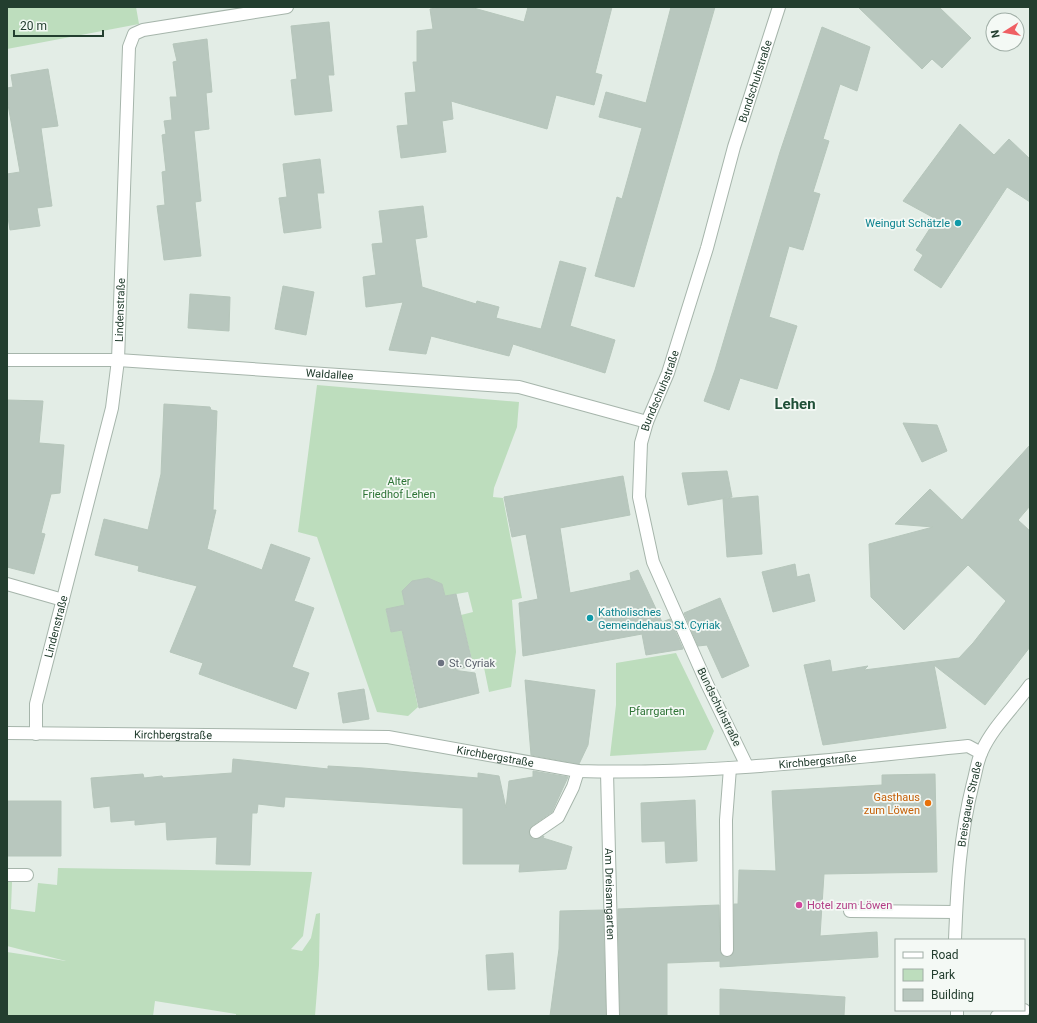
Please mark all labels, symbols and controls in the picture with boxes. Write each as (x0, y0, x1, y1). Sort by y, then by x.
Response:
scale bar (14, 12, 103, 38)
north arrow (985, 12, 1025, 52)
text: 20 m (20, 19, 47, 33)
text: N (989, 29, 1003, 39)
street label: Bundschuhstraße (736, 38, 775, 124)
place label: Weingut Schätzle (865, 217, 950, 230)
marker: Weingut Schätzle (953, 218, 963, 228)
street label: Lindenstraße (112, 278, 127, 342)
street label: Bundschuhstraße (638, 348, 681, 432)
street label: Waldallee (305, 366, 354, 382)
district label: Lehen (774, 395, 816, 413)
park label: Alter Friedhof Lehen (363, 475, 436, 501)
street label: Lindenstraße (42, 594, 70, 659)
place label: Katholisches Gemeindehaus St. Cyriak (598, 606, 721, 632)
marker: Katholisches Gemeindehaus St. Cyriak (585, 613, 595, 623)
place label: St. Cyriak (449, 657, 496, 670)
marker: St. Cyriak (436, 658, 446, 668)
street label: Bundschuhstraße (694, 666, 744, 749)
park label: Pfarrgarten (629, 705, 685, 718)
street label: Kirchbergstraße (134, 728, 212, 742)
street label: Kirchbergstraße (456, 743, 535, 770)
street label: Kirchbergstraße (778, 751, 857, 771)
street label: Breisgauer Straße (955, 760, 984, 848)
place label: Gasthaus zum Löwen (864, 791, 920, 817)
marker: Gasthaus zum Löwen (923, 798, 933, 808)
street label: Am Dreisamgarten (602, 848, 618, 940)
place label: Hotel zum Löwen (807, 899, 892, 912)
marker: Hotel zum Löwen (794, 900, 804, 910)
legend (895, 939, 1025, 1011)
text: Road (931, 948, 959, 962)
text: Park (931, 968, 956, 982)
text: Building (931, 988, 974, 1002)

